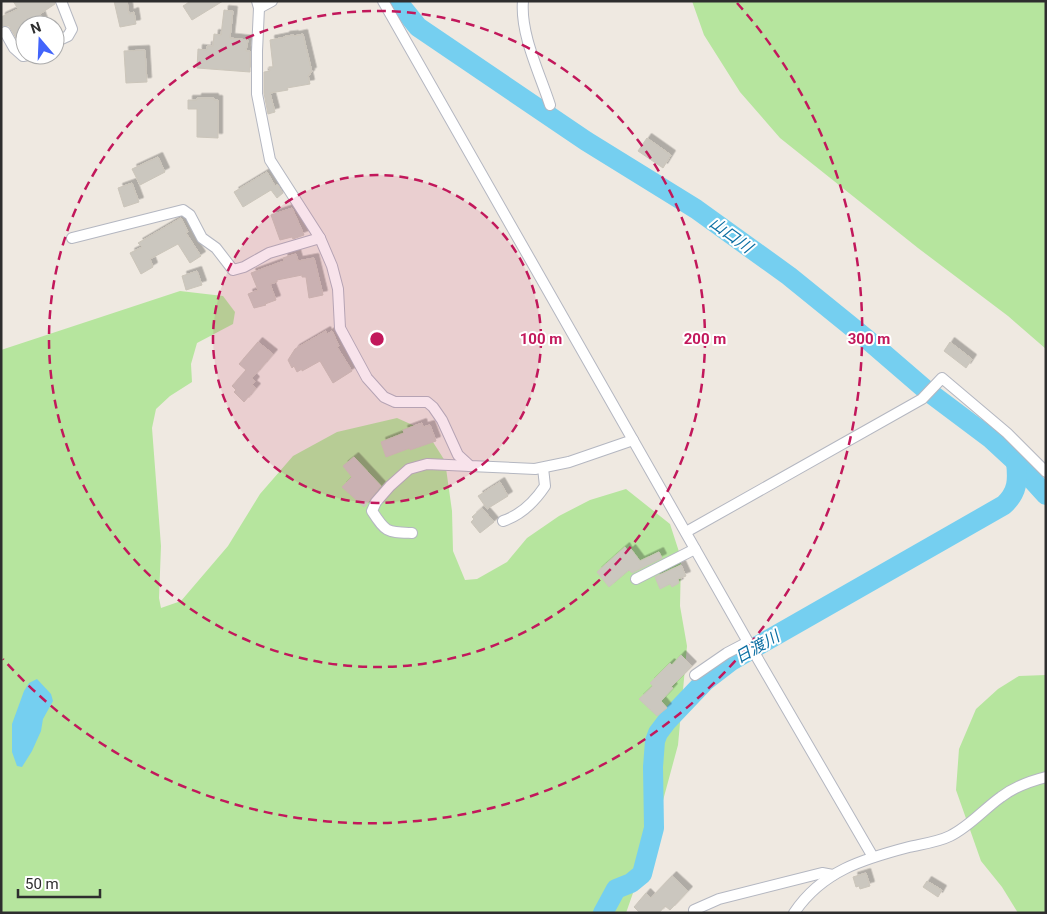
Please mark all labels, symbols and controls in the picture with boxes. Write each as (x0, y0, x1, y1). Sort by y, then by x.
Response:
north arrow (15, 15, 65, 65)
text: N (28, 19, 43, 37)
water label: 山口川 (706, 213, 758, 258)
centre of rings (368, 330, 386, 348)
text: 100 m (520, 330, 562, 348)
text: 200 m (684, 330, 726, 348)
text: 300 m (848, 330, 890, 348)
water label: 日渡川 (731, 626, 784, 667)
scale bar (18, 866, 100, 898)
text: 50 m (25, 875, 59, 893)

